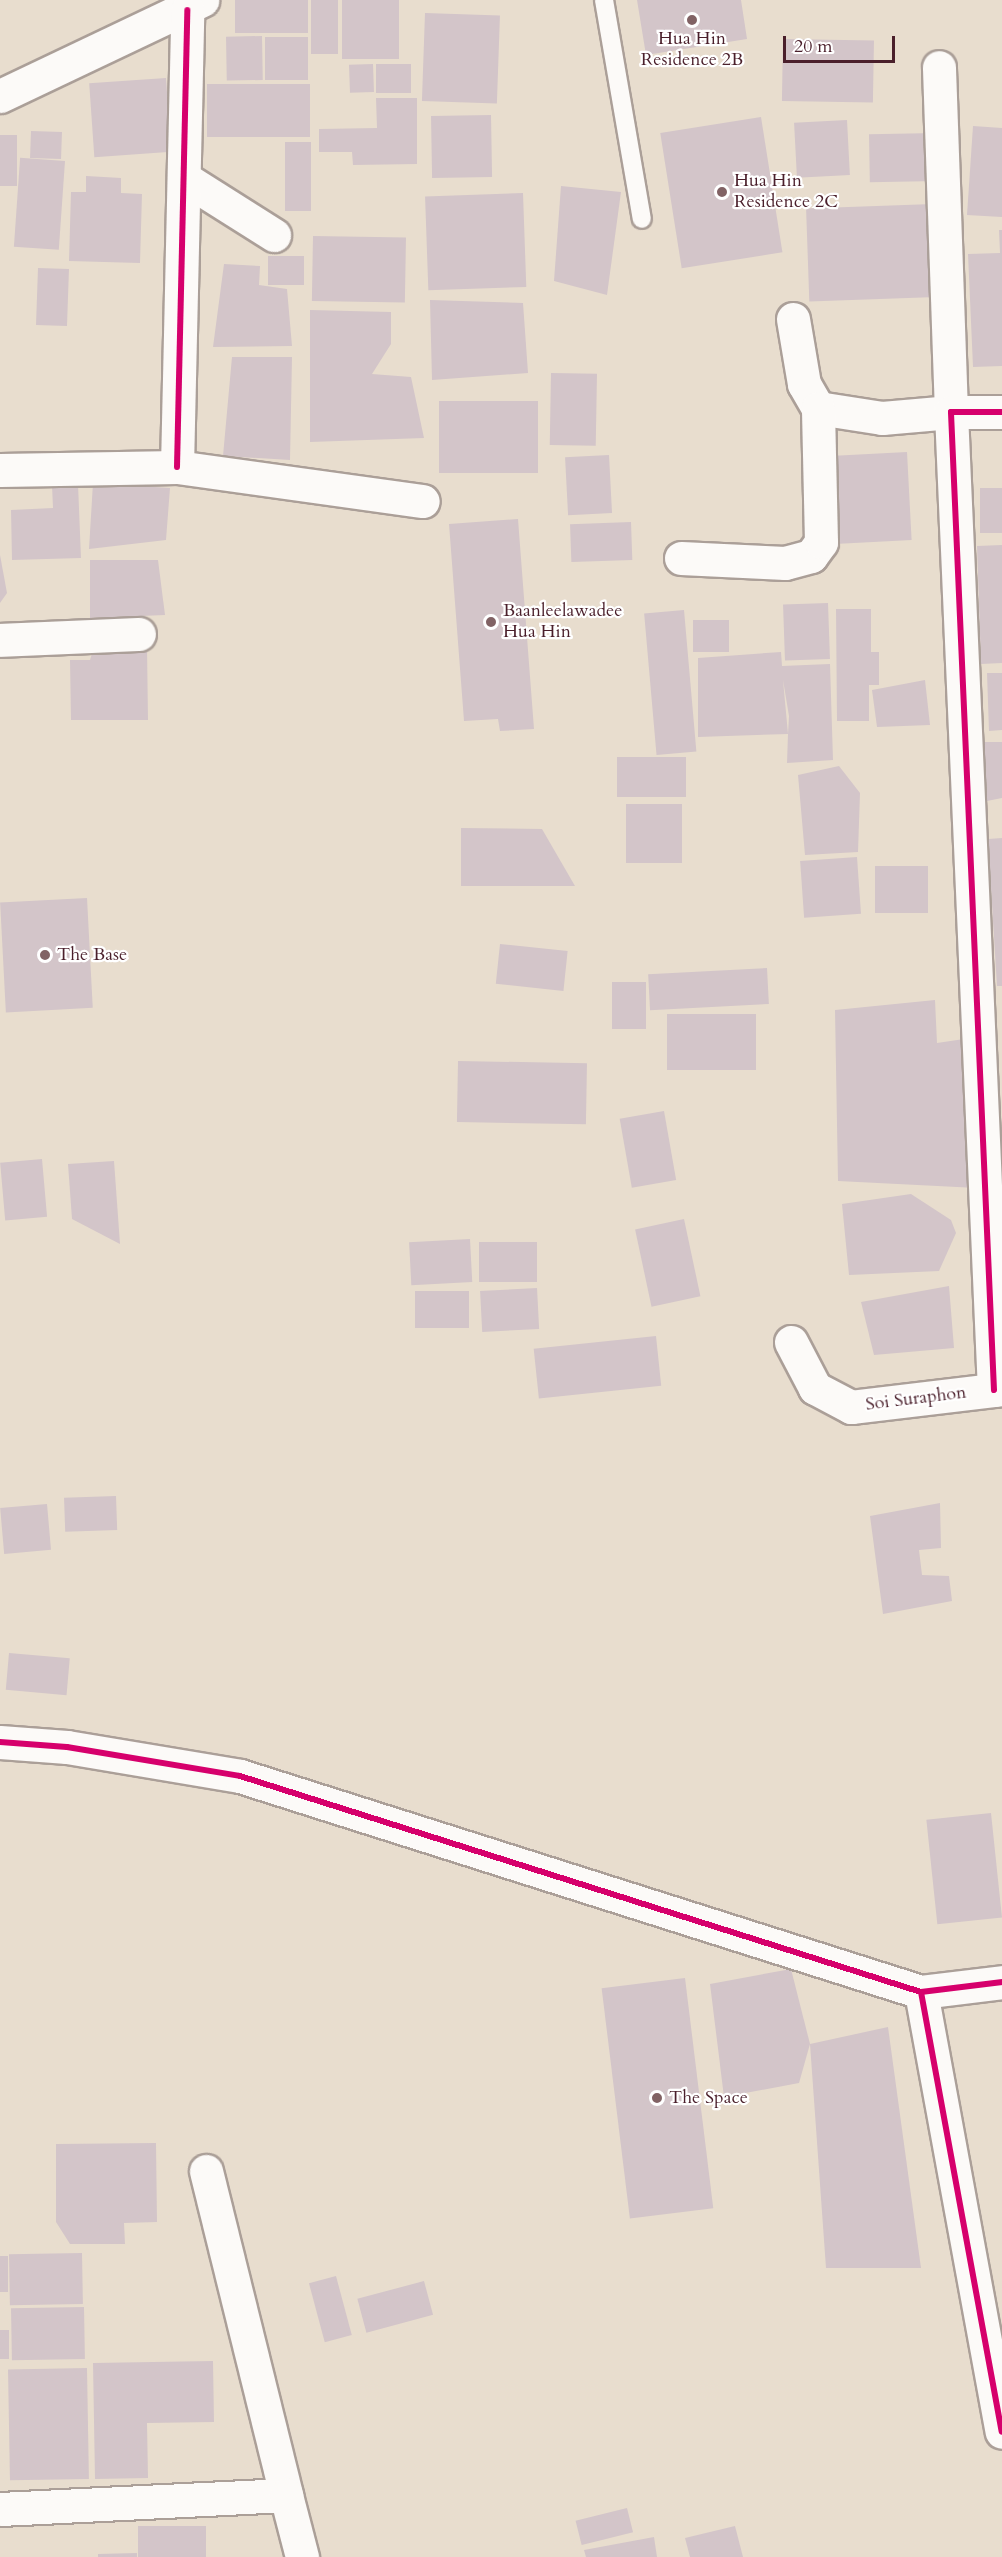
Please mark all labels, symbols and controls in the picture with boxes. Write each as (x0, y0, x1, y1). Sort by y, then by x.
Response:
marker: Hua Hin Residence 2B (685, 13, 699, 27)
scale bar (786, 24, 898, 62)
place label: Hua Hin Residence 2B (641, 29, 743, 72)
text: 20 m (794, 34, 833, 59)
place label: Hua Hin Residence 2C (734, 171, 838, 213)
marker: Hua Hin Residence 2C (715, 185, 729, 199)
place label: Baanleelawadee Hua Hin (503, 601, 622, 644)
marker: Baanleelawadee Hua Hin (484, 615, 498, 629)
place label: The Base (57, 944, 127, 966)
marker: The Base (38, 948, 52, 962)
street label: Soi Suraphon (864, 1382, 968, 1416)
place label: The Space (669, 2087, 748, 2109)
marker: The Space (650, 2091, 664, 2105)

